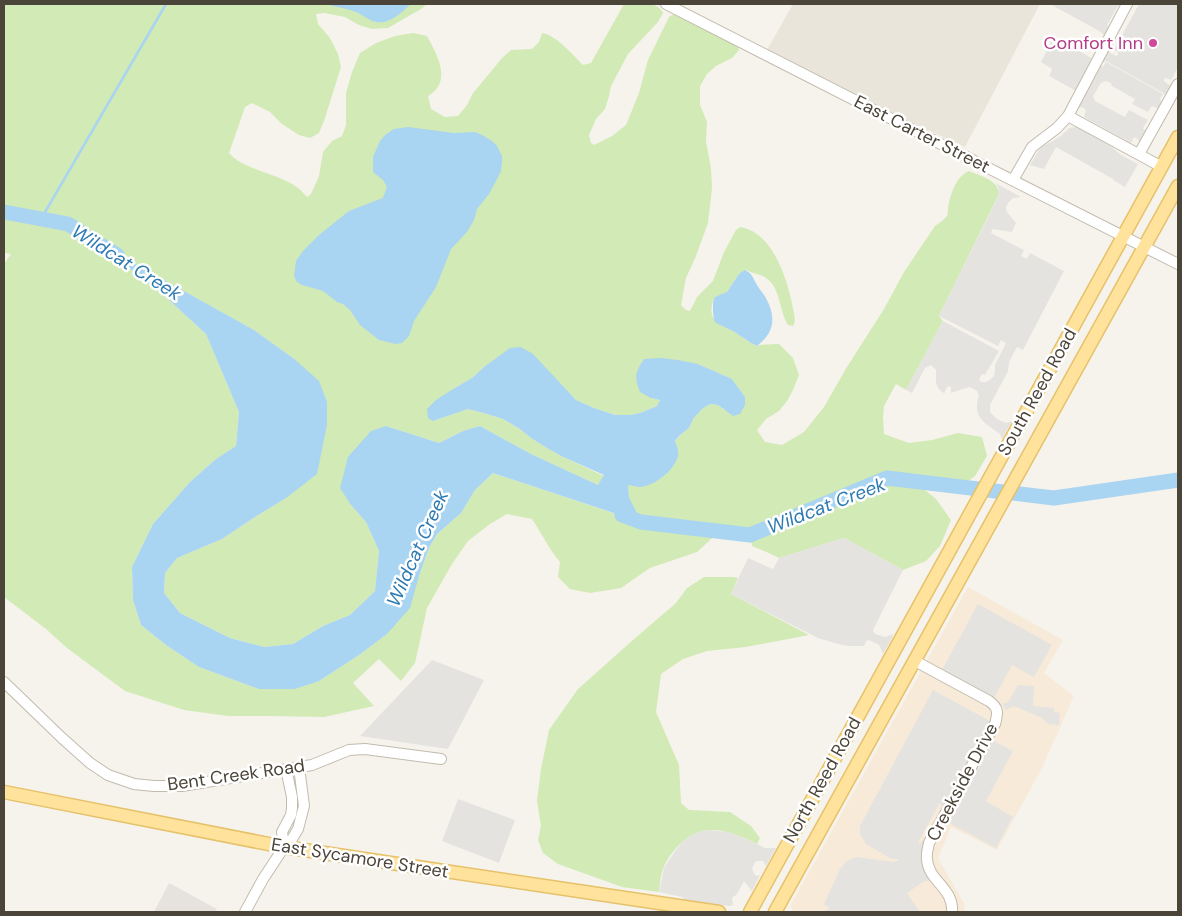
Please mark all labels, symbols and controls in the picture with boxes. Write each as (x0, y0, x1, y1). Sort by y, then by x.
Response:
place label: Comfort Inn (1044, 31, 1143, 55)
marker: Comfort Inn (1147, 37, 1159, 49)
street label: East Carter Street (850, 89, 994, 179)
water label: Wildcat Creek (67, 219, 187, 306)
street label: South Reed Road (992, 324, 1082, 460)
water label: Wildcat Creek (763, 471, 889, 540)
water label: Wildcat Creek (381, 486, 454, 610)
street label: North Reed Road (777, 713, 867, 847)
street label: Creekside Drive (921, 719, 1003, 845)
street label: Bent Creek Road (166, 753, 306, 797)
street label: East Sycamore Street (270, 832, 450, 884)

